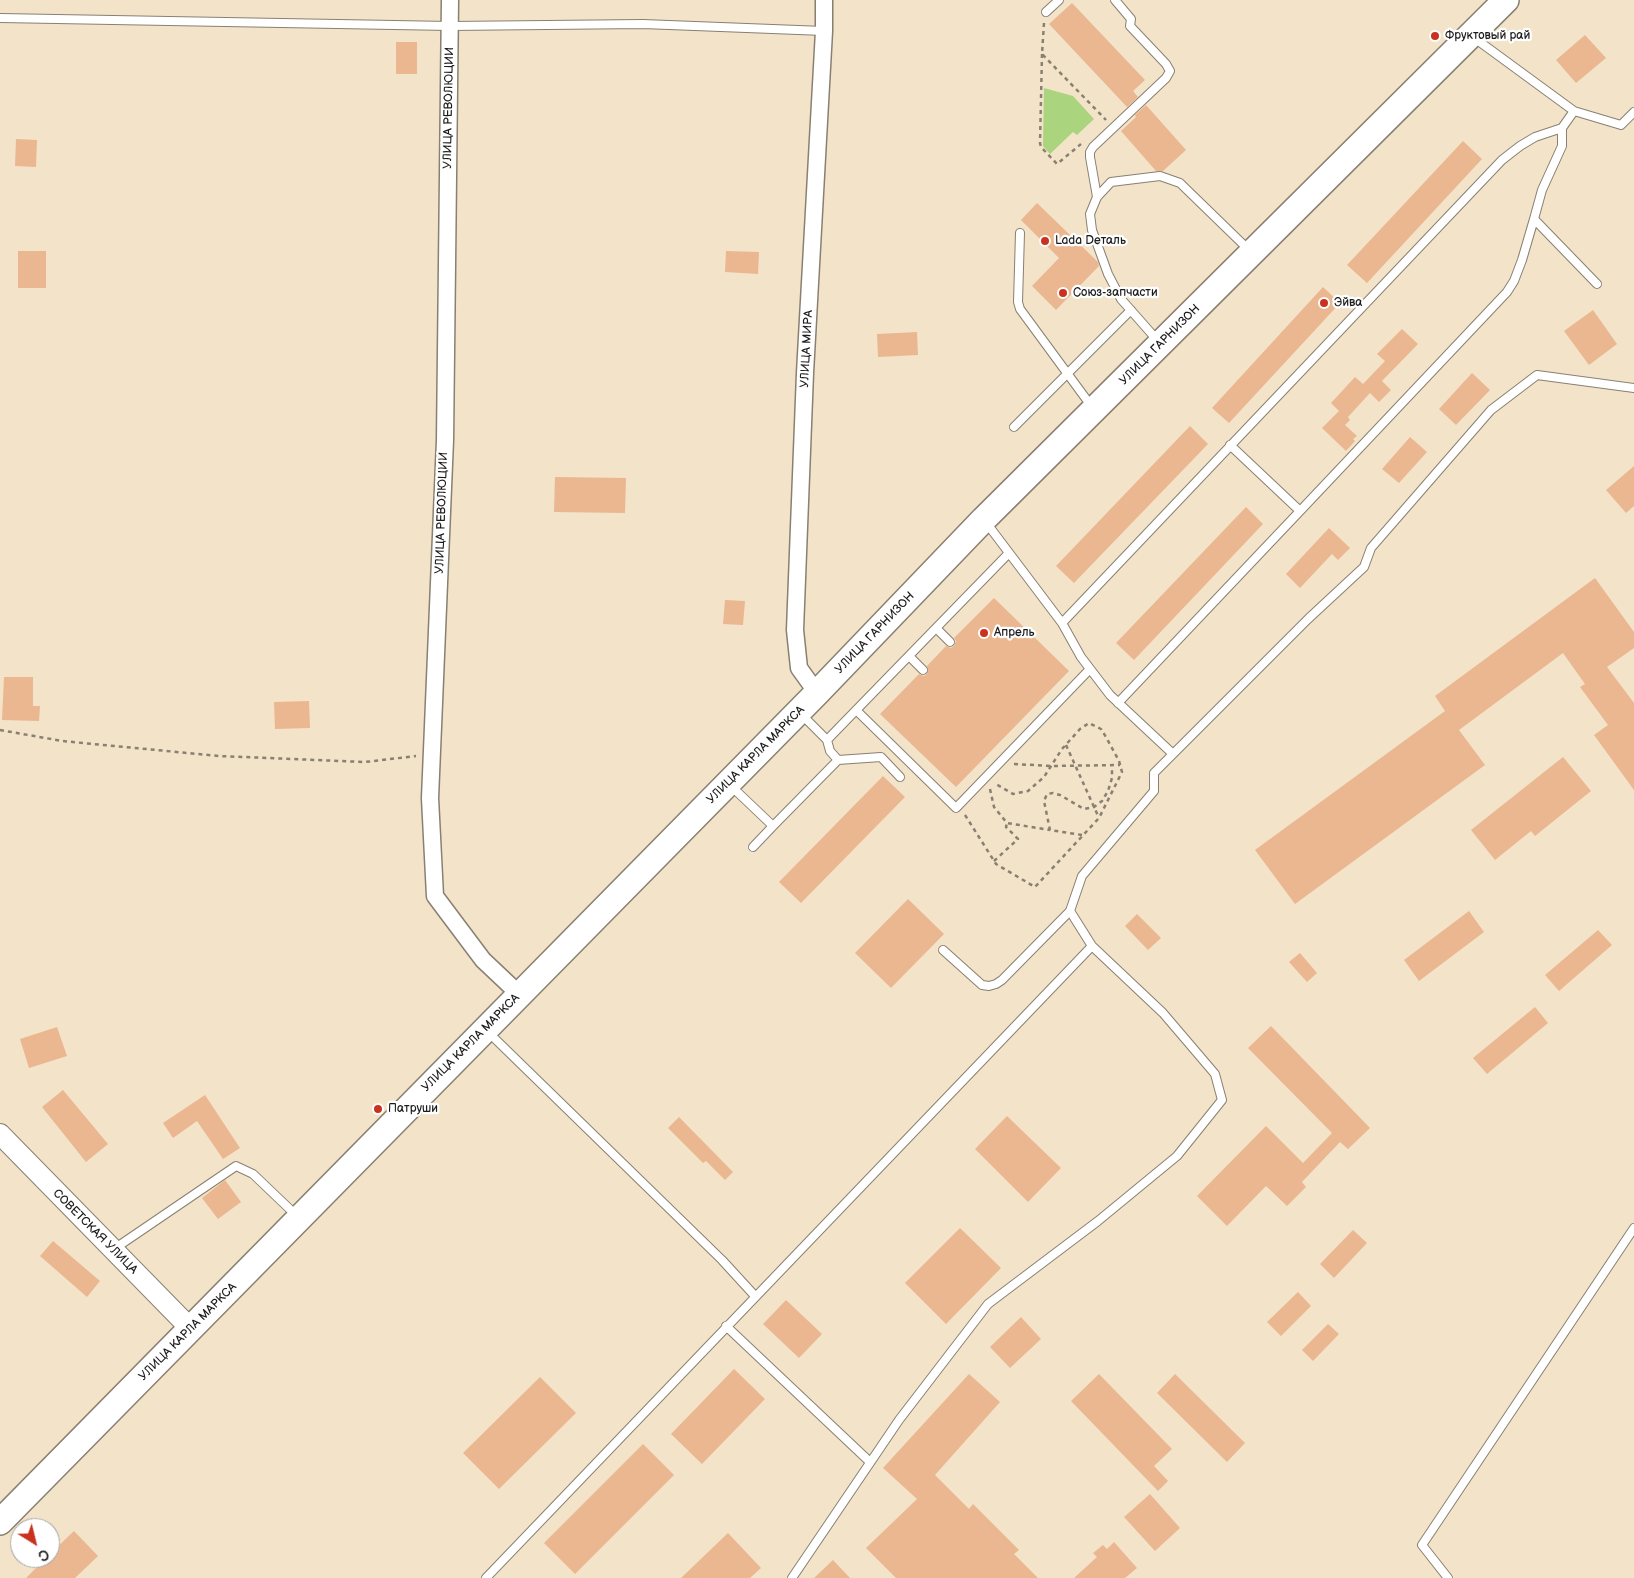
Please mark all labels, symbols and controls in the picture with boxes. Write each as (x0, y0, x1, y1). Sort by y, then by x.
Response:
place label: Фруктовый рай (1445, 29, 1530, 43)
marker: Фруктовый рай (1429, 30, 1441, 42)
street label: УЛИЦА РЕВОЛЮЦИИ (441, 47, 457, 169)
place label: Lada Dеталь (1055, 234, 1126, 248)
marker: Lada Dеталь (1039, 235, 1051, 247)
place label: Союз-запчасти (1073, 286, 1158, 300)
marker: Союз-запчасти (1057, 287, 1069, 299)
place label: Эйва (1334, 296, 1362, 310)
marker: Эйва (1318, 297, 1330, 309)
street label: УЛИЦА ГАРНИЗОН (1117, 302, 1203, 388)
street label: УЛИЦА МИРА (798, 310, 816, 388)
street label: УЛИЦА РЕВОЛЮЦИИ (433, 452, 451, 574)
street label: УЛИЦА ГАРНИЗОН (832, 589, 918, 677)
place label: Апрель (994, 626, 1034, 640)
marker: Апрель (978, 627, 990, 639)
street label: УЛИЦА КАРЛА МАРКСА (704, 703, 808, 807)
street label: УЛИЦА КАРЛА МАРКСА (419, 991, 523, 1095)
place label: Патруши (388, 1102, 438, 1116)
marker: Патруши (372, 1103, 384, 1115)
street label: СОВЕТСКАЯ УЛИЦА (50, 1187, 140, 1277)
street label: УЛИЦА КАРЛА МАРКСА (136, 1280, 240, 1384)
north arrow (10, 1518, 60, 1568)
text: С (35, 1545, 52, 1564)

